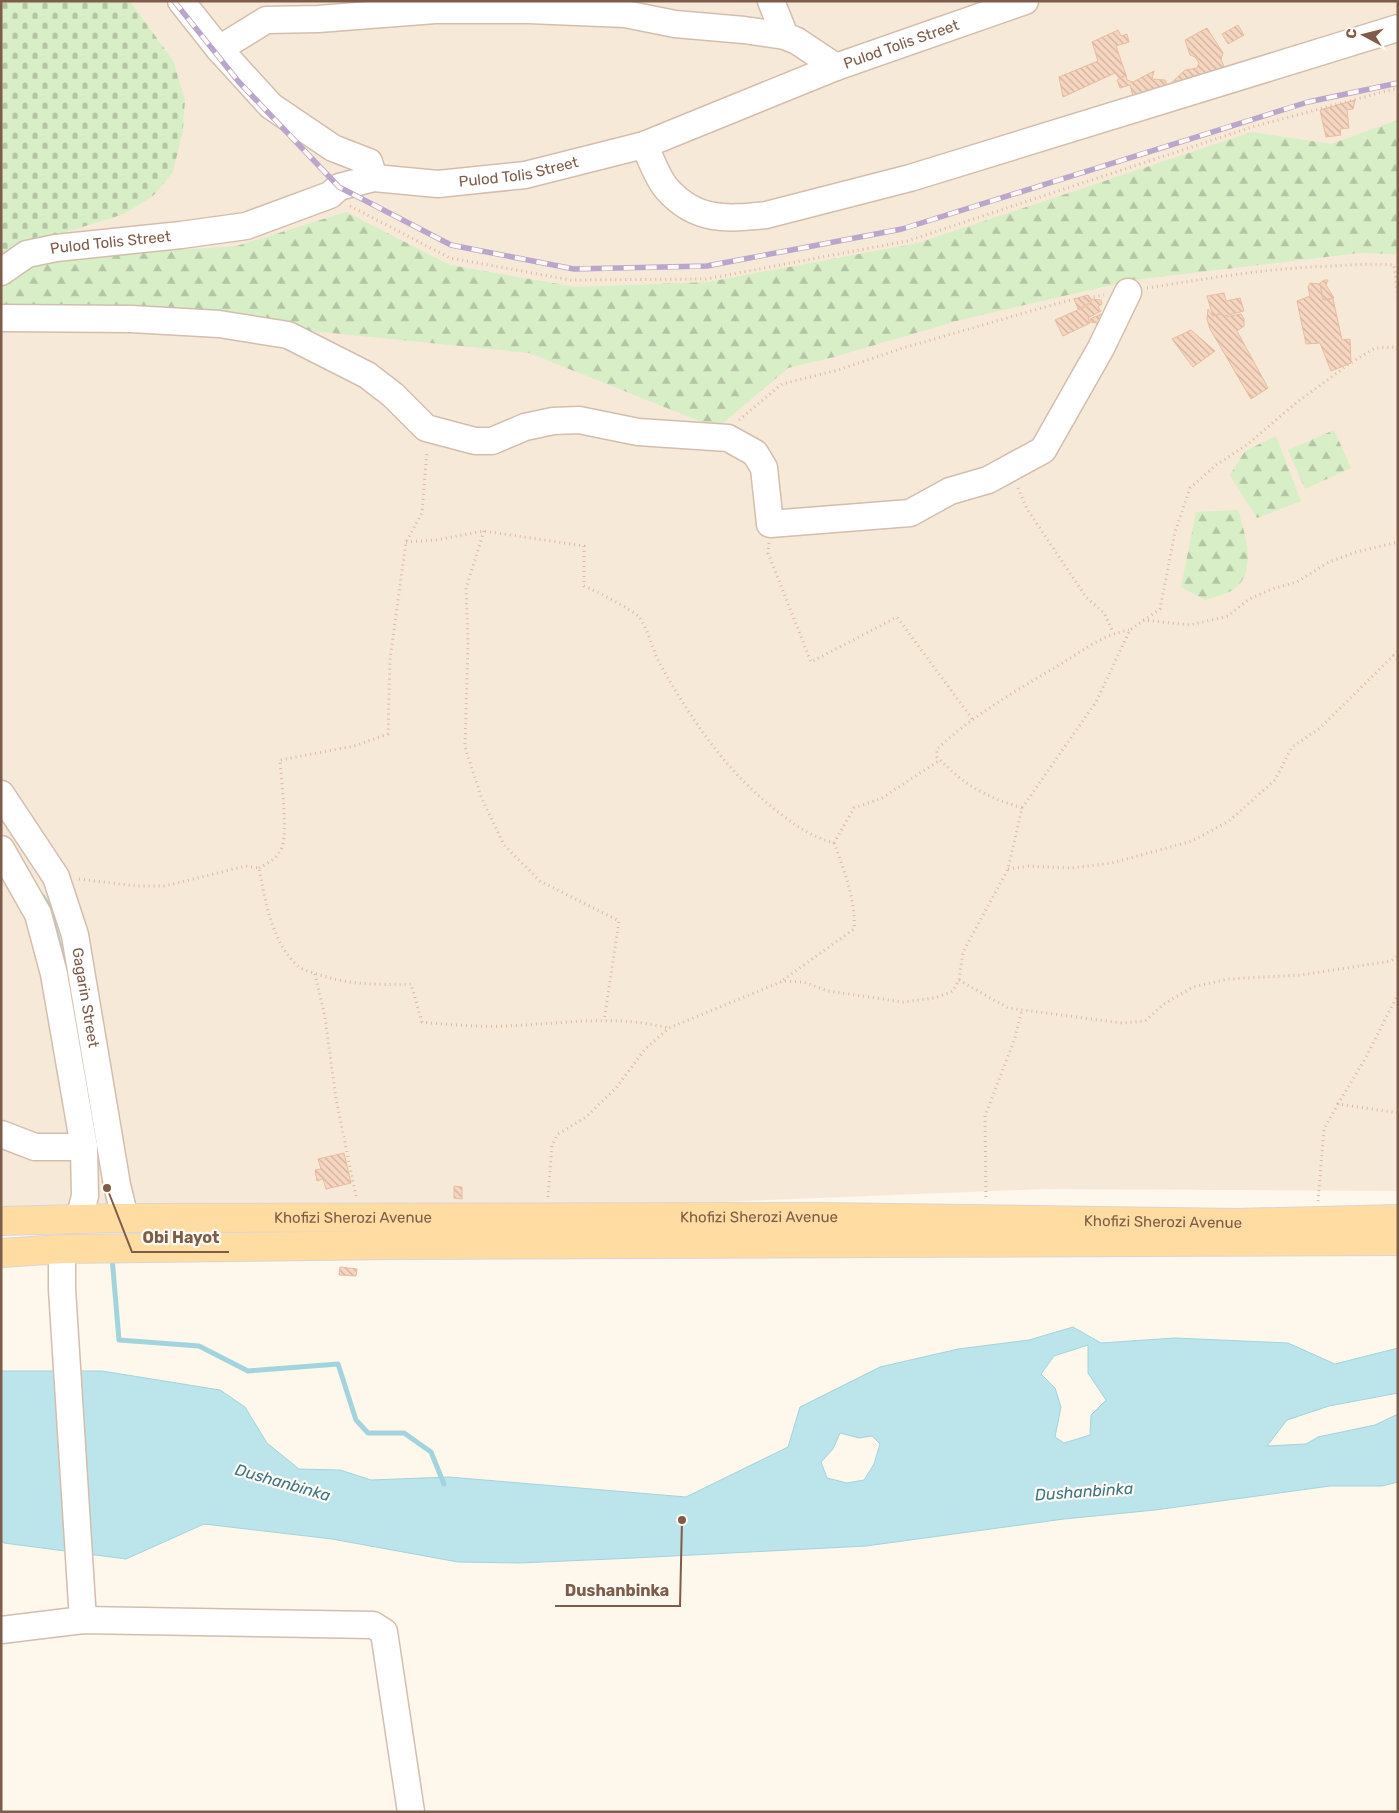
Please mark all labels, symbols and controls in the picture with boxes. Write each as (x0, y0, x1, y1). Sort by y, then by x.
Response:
north arrow (1339, 10, 1389, 60)
street label: Pulod Tolis Street (841, 16, 961, 73)
text: С (1343, 27, 1361, 39)
street label: Pulod Tolis Street (458, 153, 580, 191)
street label: Pulod Tolis Street (48, 227, 172, 258)
street label: Gagarin Street (68, 946, 103, 1049)
street label: Khofizi Sherozi Avenue (680, 1208, 838, 1226)
street label: Khofizi Sherozi Avenue (274, 1209, 432, 1227)
street label: Khofizi Sherozi Avenue (1084, 1212, 1242, 1232)
callout: Obi Hayot (132, 1221, 229, 1252)
text: Obi Hayot (142, 1228, 220, 1247)
water label: Dushanbinka (233, 1460, 333, 1505)
water label: Dushanbinka (1034, 1479, 1134, 1504)
callout: Dushanbinka (555, 1575, 680, 1606)
text: Dushanbinka (565, 1581, 669, 1600)

